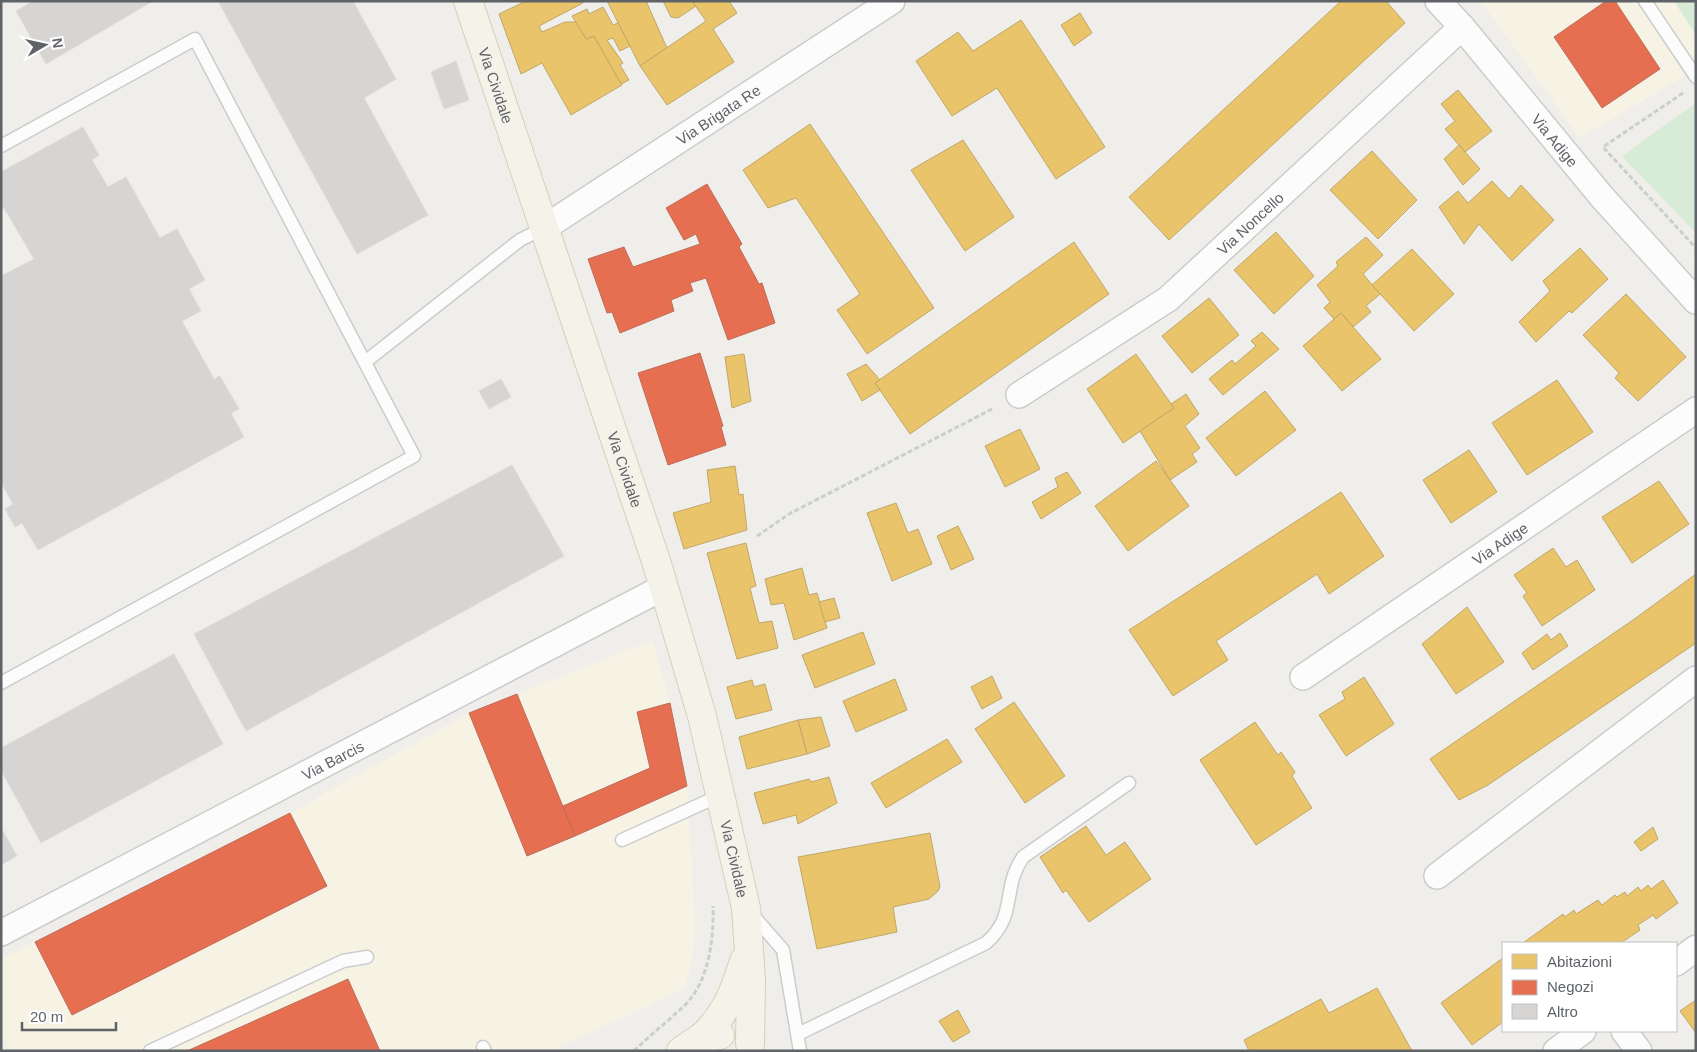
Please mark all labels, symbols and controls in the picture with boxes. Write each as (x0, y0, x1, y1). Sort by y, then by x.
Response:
north arrow (20, 20, 70, 70)
text: N (49, 37, 67, 49)
street label: Via Cividale (476, 45, 517, 126)
street label: Via Brigata Re (673, 81, 763, 148)
street label: Via Adige (1529, 110, 1582, 170)
street label: Via Noncello (1213, 188, 1287, 258)
street label: Via Cividale (605, 429, 646, 509)
street label: Via Adige (1469, 518, 1531, 568)
street label: Via Barcis (299, 737, 366, 783)
street label: Via Cividale (718, 818, 752, 899)
legend (1502, 942, 1677, 1032)
text: Abitazioni (1547, 953, 1612, 970)
text: Negozi (1547, 978, 1594, 995)
scale bar (22, 1000, 116, 1032)
text: Altro (1547, 1003, 1578, 1020)
text: 20 m (30, 1008, 63, 1025)

